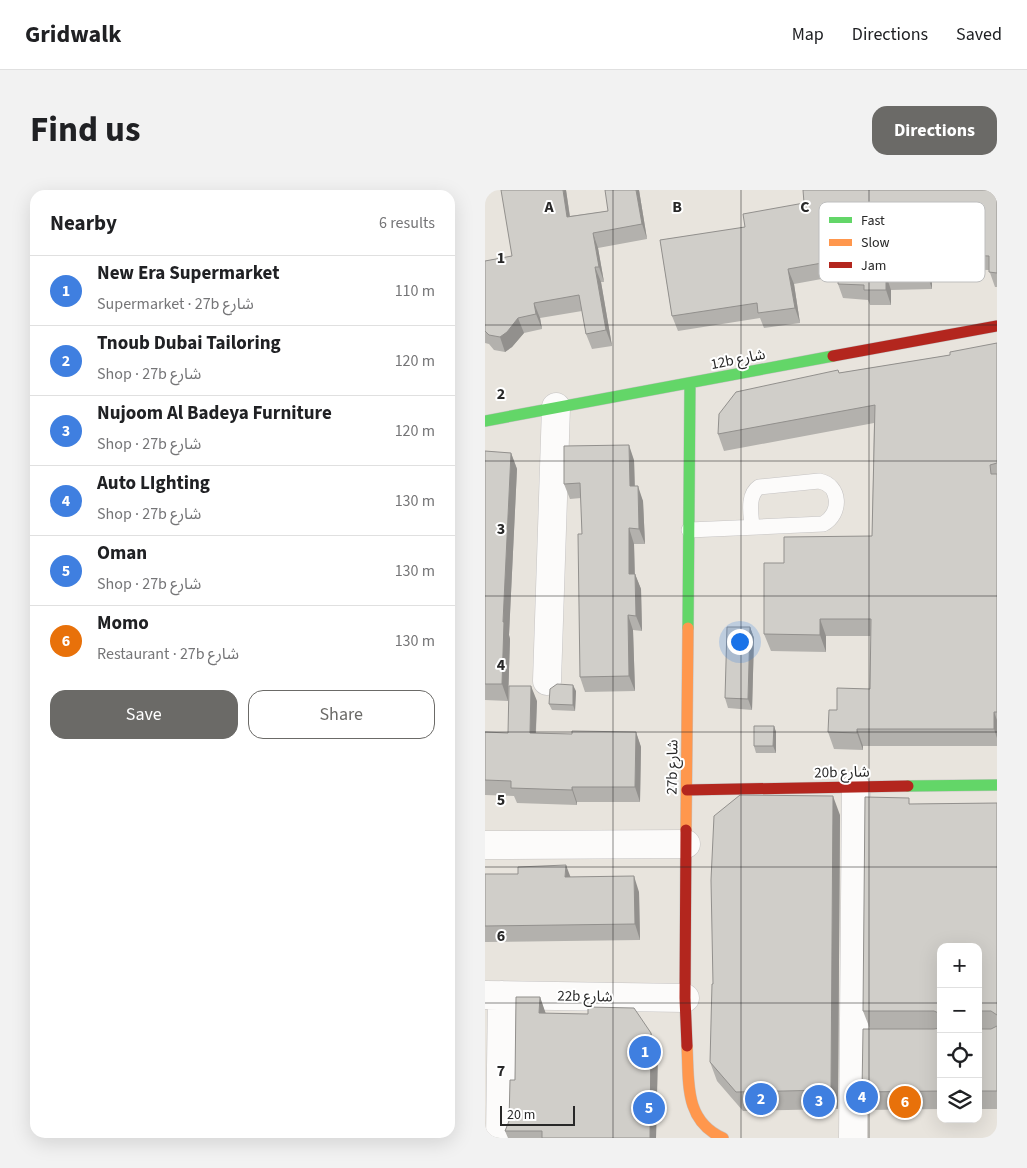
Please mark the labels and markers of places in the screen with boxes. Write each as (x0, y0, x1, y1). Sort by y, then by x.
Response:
pin: 1 (629, 1033, 661, 1071)
pin: 4 (846, 1078, 878, 1116)
pin: 2 (745, 1080, 777, 1118)
pin: 3 (803, 1082, 835, 1120)
pin: 6 (889, 1083, 921, 1121)
pin: 5 (633, 1089, 665, 1127)

